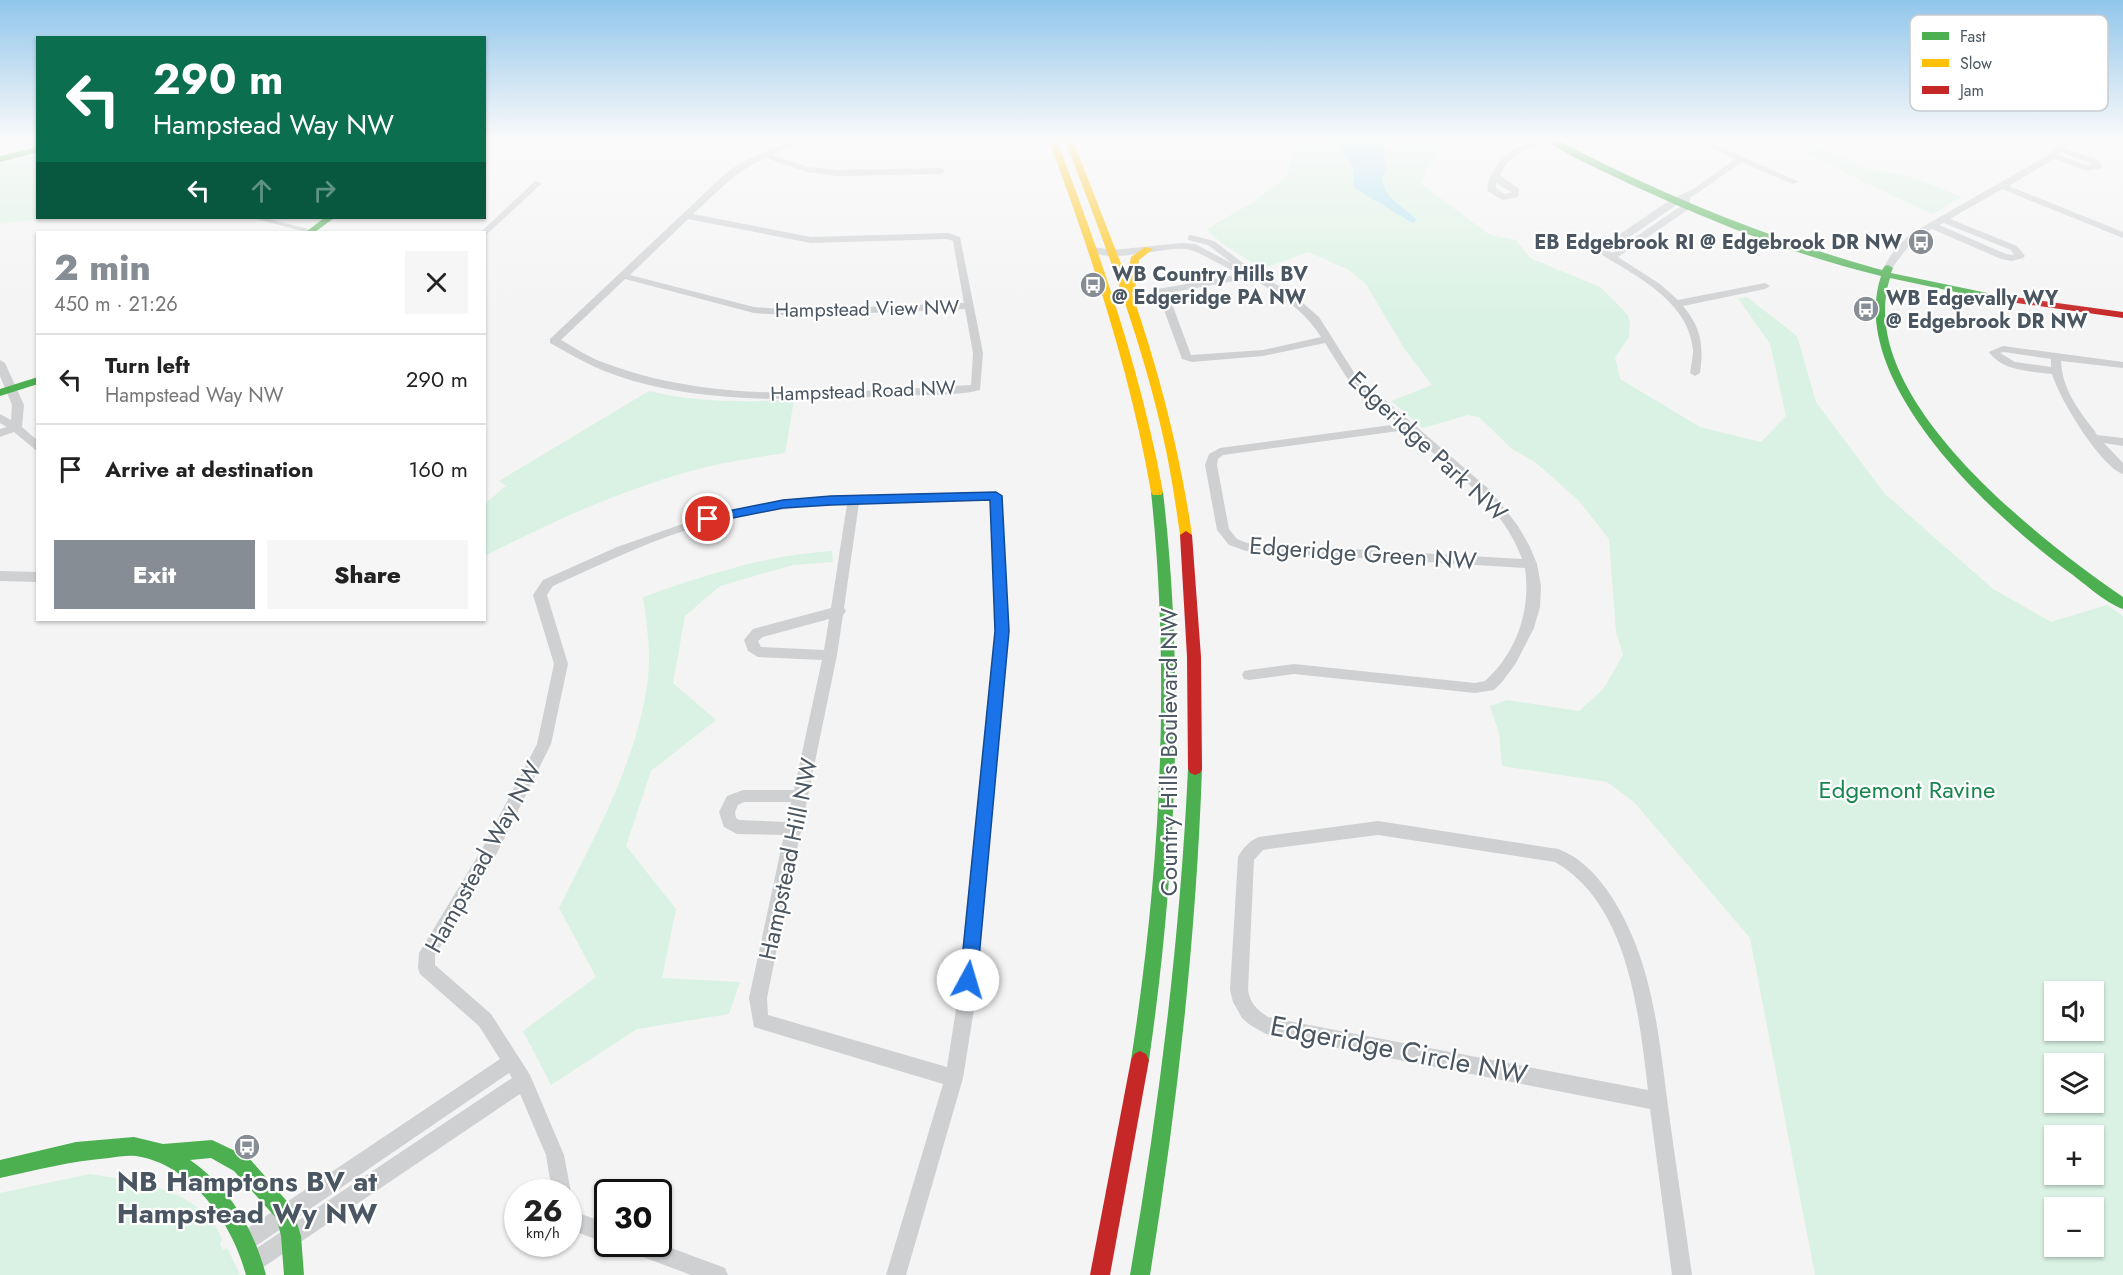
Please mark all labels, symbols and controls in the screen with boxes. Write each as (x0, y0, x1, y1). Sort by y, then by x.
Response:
legend (1910, 15, 2108, 111)
text: Fast (1960, 25, 1986, 48)
text: 290 m (153, 49, 284, 110)
text: Slow (1960, 52, 1992, 75)
icon: left (54, 60, 132, 138)
text: Jam (1958, 79, 1984, 102)
text: Hampstead Way NW (153, 105, 394, 144)
icon: left (182, 174, 215, 207)
icon: ahead (245, 174, 278, 207)
icon: right (308, 174, 341, 207)
bus stop icon: EB Edgebrook RI @ Edgebrook DR NW (1906, 227, 1936, 257)
place label: EB Edgebrook RI @ Edgebrook DR NW (1534, 228, 1903, 257)
text: 2 min (54, 241, 151, 293)
button: close (405, 251, 468, 314)
place label: WB Country Hills BV @ Edgeridge PA NW (1112, 260, 1308, 312)
bus stop icon: WB Country Hills BV @ Edgeridge PA NW (1078, 270, 1108, 300)
place label: WB Edgevally WY @ Edgebrook DR NW (1886, 284, 2088, 336)
text: 450 m · 21:26 (54, 290, 178, 319)
street label: Hampstead View NW (775, 293, 960, 325)
bus stop icon: WB Edgevally WY @ Edgebrook DR NW (1851, 294, 1881, 324)
text: Turn left (105, 349, 190, 381)
icon: left (54, 363, 87, 396)
text: 290 m (406, 363, 468, 395)
street label: Edgeridge Park NW (1341, 363, 1516, 529)
street label: Hampstead Road NW (770, 373, 956, 409)
text: Hampstead Way NW (105, 381, 284, 410)
icon: arrive (54, 453, 87, 486)
text: Arrive at destination (105, 453, 314, 485)
text: 160 m (408, 453, 468, 485)
pin (682, 493, 733, 544)
icon: arrive (691, 502, 724, 535)
street label: Edgeridge Green NW (1248, 528, 1478, 578)
button: Exit (54, 540, 255, 609)
button: Share (267, 540, 468, 609)
street label: Country Hills Boulevard NW (1151, 607, 1186, 896)
street label: Hampstead Way NW (416, 755, 550, 959)
street label: Hampstead Hill NW (750, 755, 827, 963)
park label: Edgemont Ravine (1819, 772, 1995, 807)
position arrow (936, 948, 1000, 1012)
map controls (2044, 981, 2104, 1257)
button: sound (2044, 981, 2104, 1041)
street label: Edgeridge Circle NW (1267, 1005, 1531, 1095)
button: layers (2044, 1053, 2104, 1113)
button: + (2044, 1125, 2104, 1185)
bus stop icon: NB Hamptons BV at Hampstead Wy NW (232, 1132, 262, 1162)
place label: NB Hamptons BV at Hampstead Wy NW (117, 1161, 378, 1234)
speed limit sign: 30 (594, 1179, 672, 1257)
text: 26 (523, 1189, 563, 1232)
button: − (2044, 1197, 2104, 1257)
text: km/h (526, 1222, 560, 1244)

